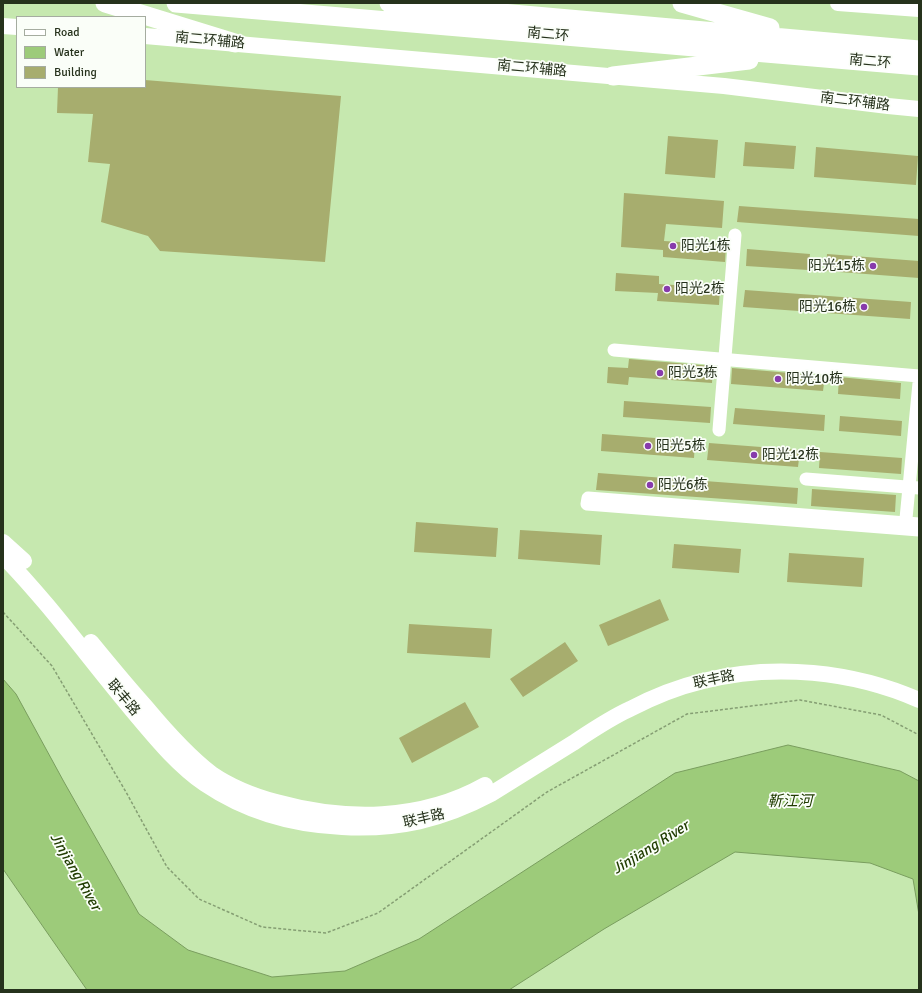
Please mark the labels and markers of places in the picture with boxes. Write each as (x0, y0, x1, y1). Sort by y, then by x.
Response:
place label: 阳光1栋 (681, 238, 731, 254)
marker: 阳光1栋 (668, 241, 678, 251)
place label: 阳光15栋 (808, 258, 865, 274)
marker: 阳光15栋 (868, 261, 878, 271)
place label: 阳光2栋 (675, 281, 725, 297)
marker: 阳光2栋 (662, 284, 672, 294)
place label: 阳光16栋 (799, 299, 856, 315)
marker: 阳光16栋 (859, 302, 869, 312)
place label: 阳光3栋 (668, 365, 718, 381)
marker: 阳光3栋 (655, 368, 665, 378)
place label: 阳光10栋 (786, 371, 843, 387)
marker: 阳光10栋 (773, 374, 783, 384)
place label: 阳光5栋 (656, 438, 706, 454)
marker: 阳光5栋 (643, 441, 653, 451)
place label: 阳光12栋 (762, 447, 819, 463)
marker: 阳光12栋 (749, 450, 759, 460)
place label: 阳光6栋 (658, 477, 708, 493)
marker: 阳光6栋 (645, 480, 655, 490)

